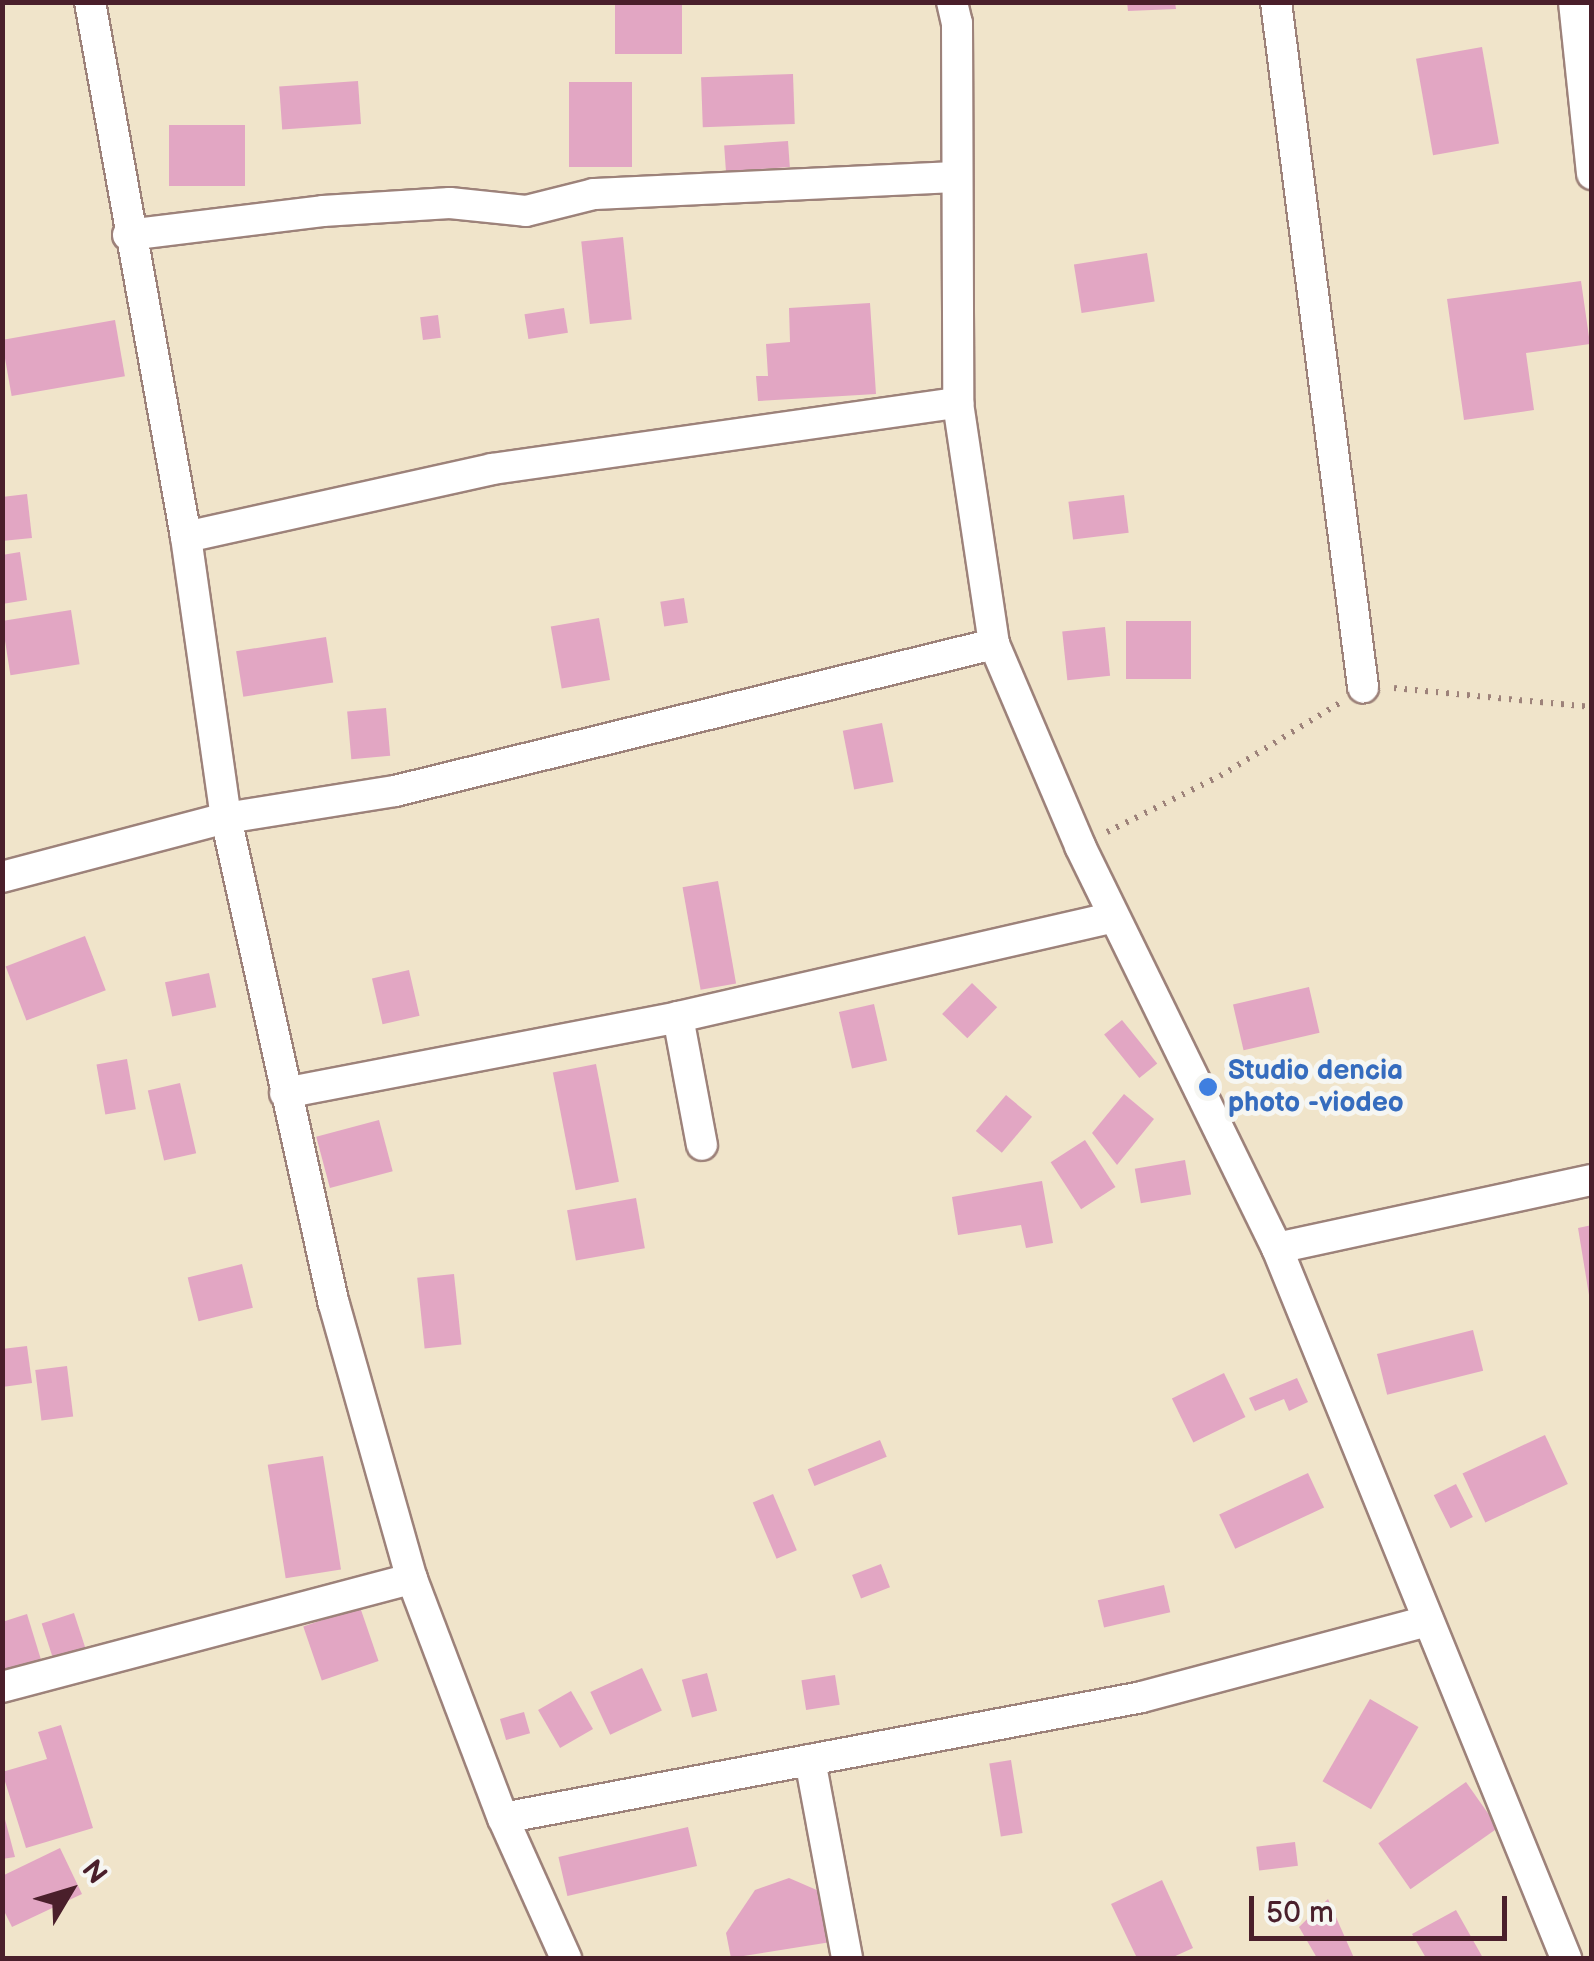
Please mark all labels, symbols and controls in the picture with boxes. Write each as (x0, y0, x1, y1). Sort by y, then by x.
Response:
place label: Studio dencia photo -viodeo (1228, 1054, 1404, 1120)
marker: Studio dencia photo -viodeo (1197, 1076, 1219, 1098)
north arrow (20, 1841, 120, 1941)
text: N (75, 1854, 114, 1891)
scale bar (1254, 1876, 1512, 1938)
text: 50 m (1266, 1895, 1334, 1931)

